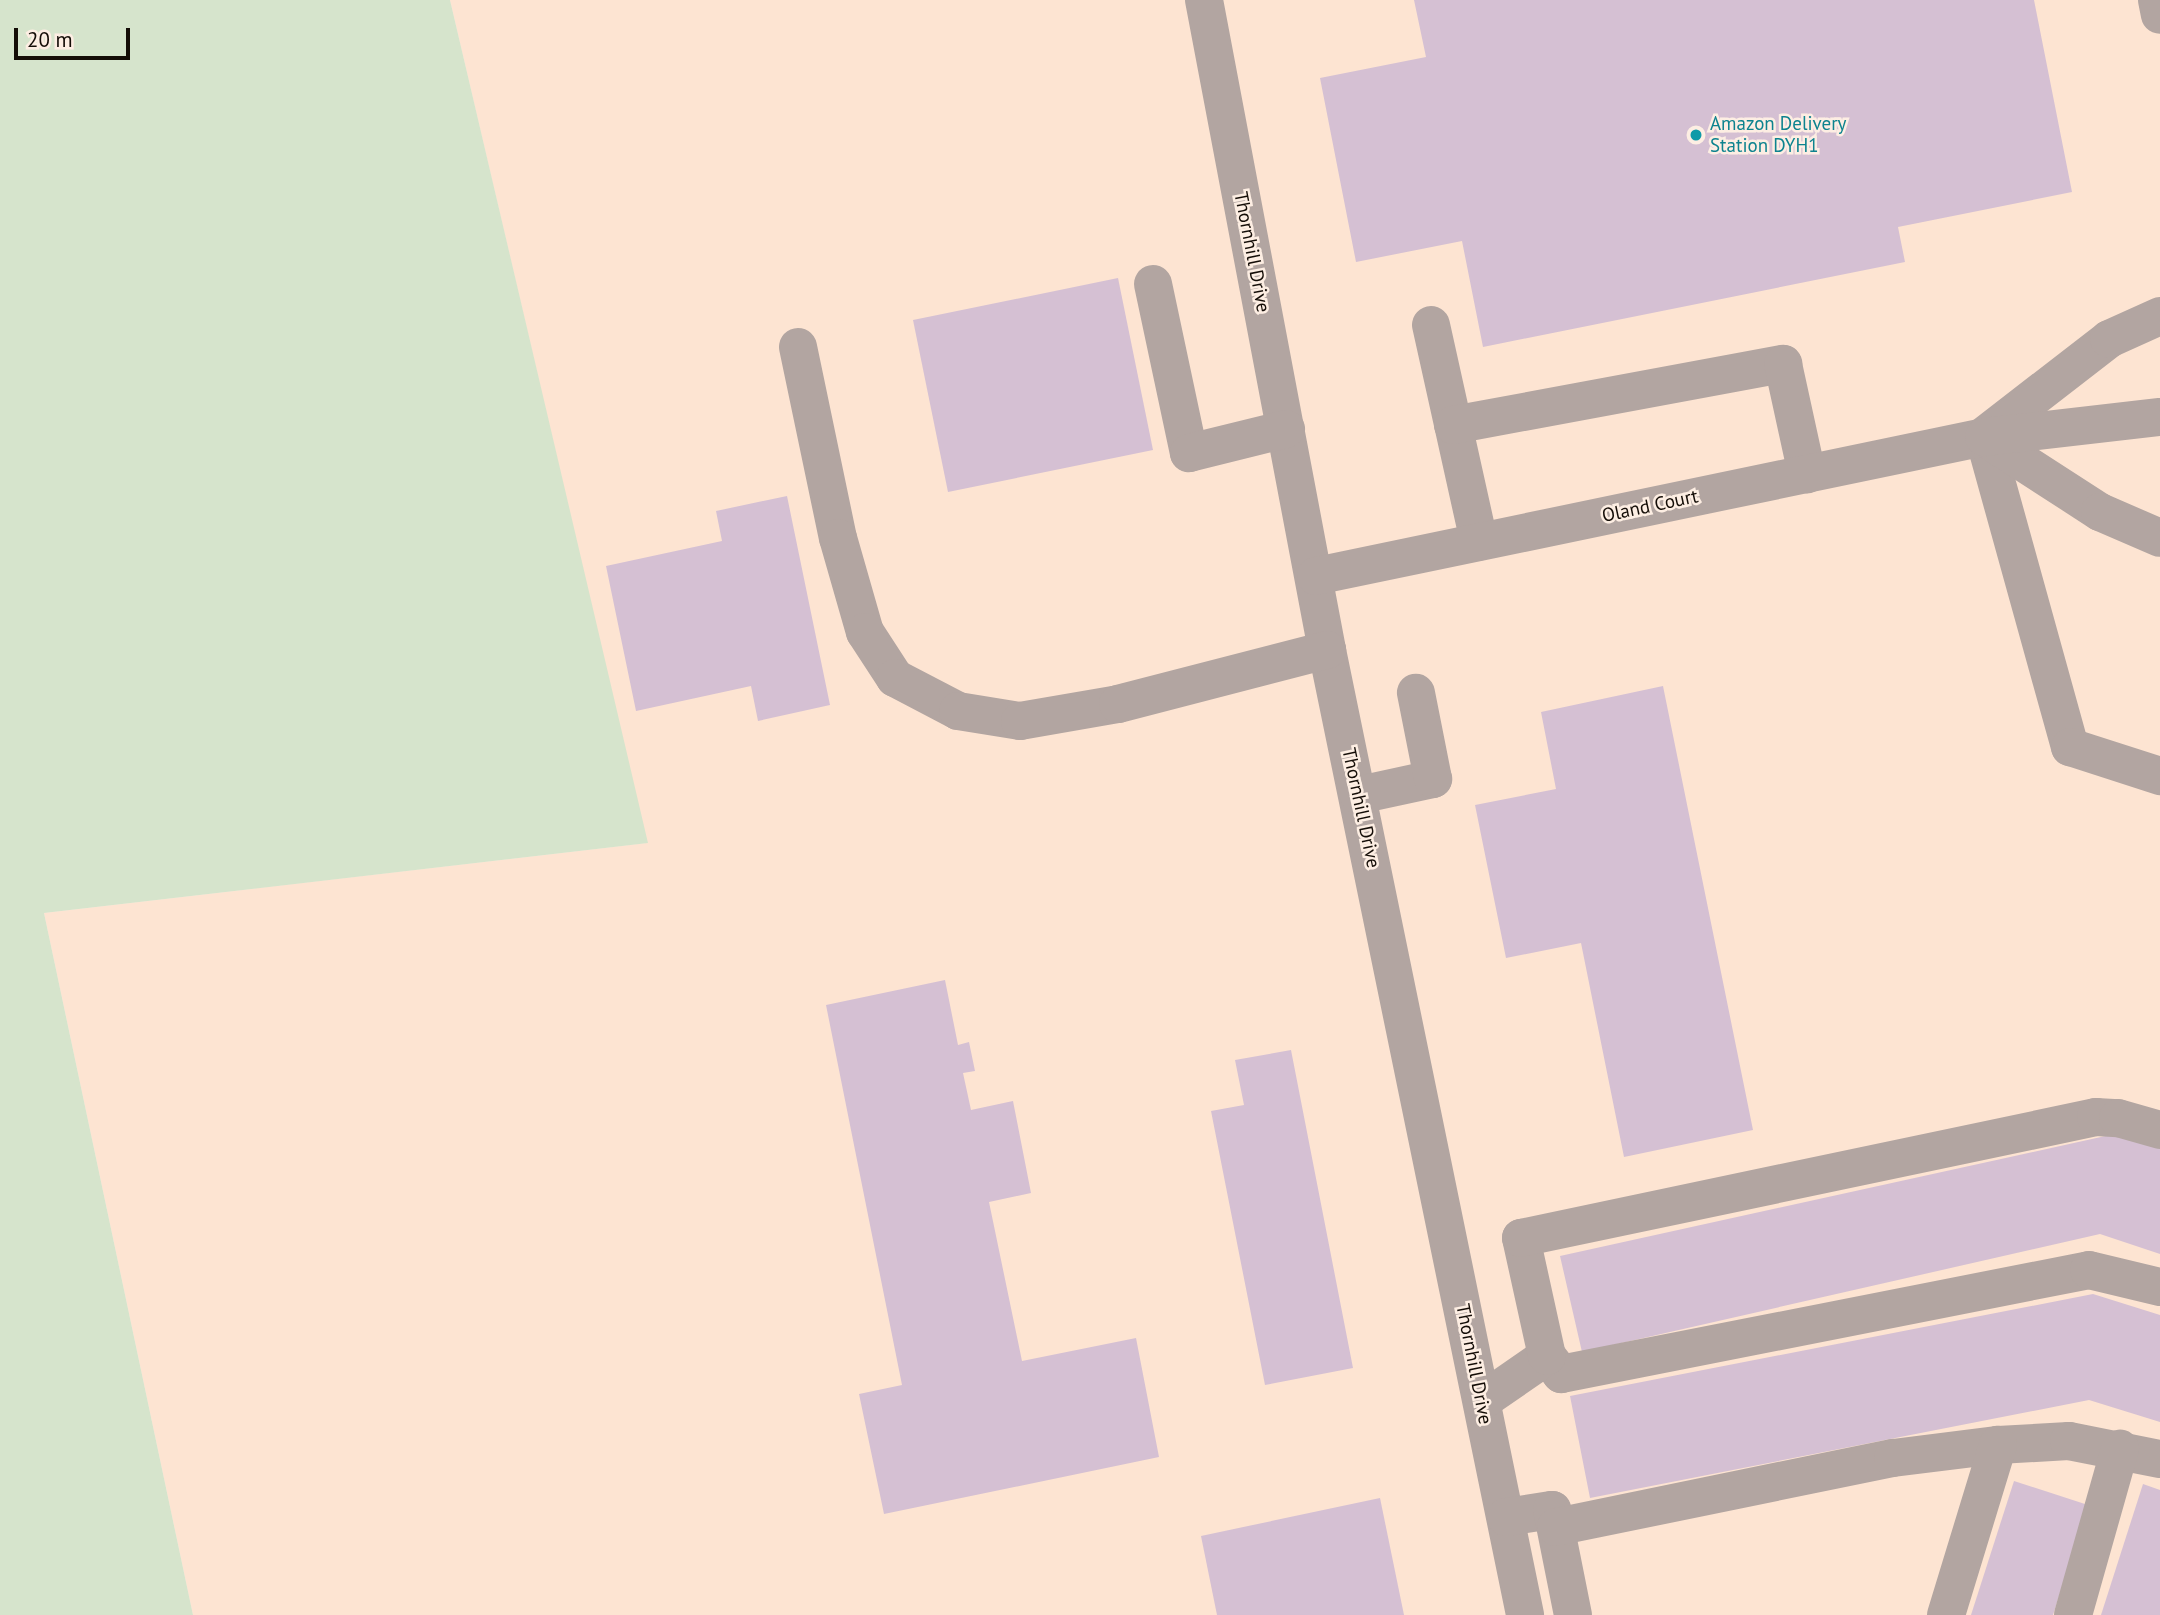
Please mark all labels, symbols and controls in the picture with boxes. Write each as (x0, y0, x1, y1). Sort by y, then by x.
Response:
scale bar (18, 14, 133, 58)
text: 20 m (27, 26, 73, 53)
place label: Amazon Delivery Station DYH1 (1710, 113, 1846, 157)
marker: Amazon Delivery Station DYH1 (1688, 127, 1704, 143)
street label: Thornhill Drive (1229, 190, 1275, 314)
street label: Oland Court (1600, 485, 1700, 527)
street label: Thornhill Drive (1337, 746, 1385, 870)
street label: Thornhill Drive (1451, 1302, 1497, 1426)

